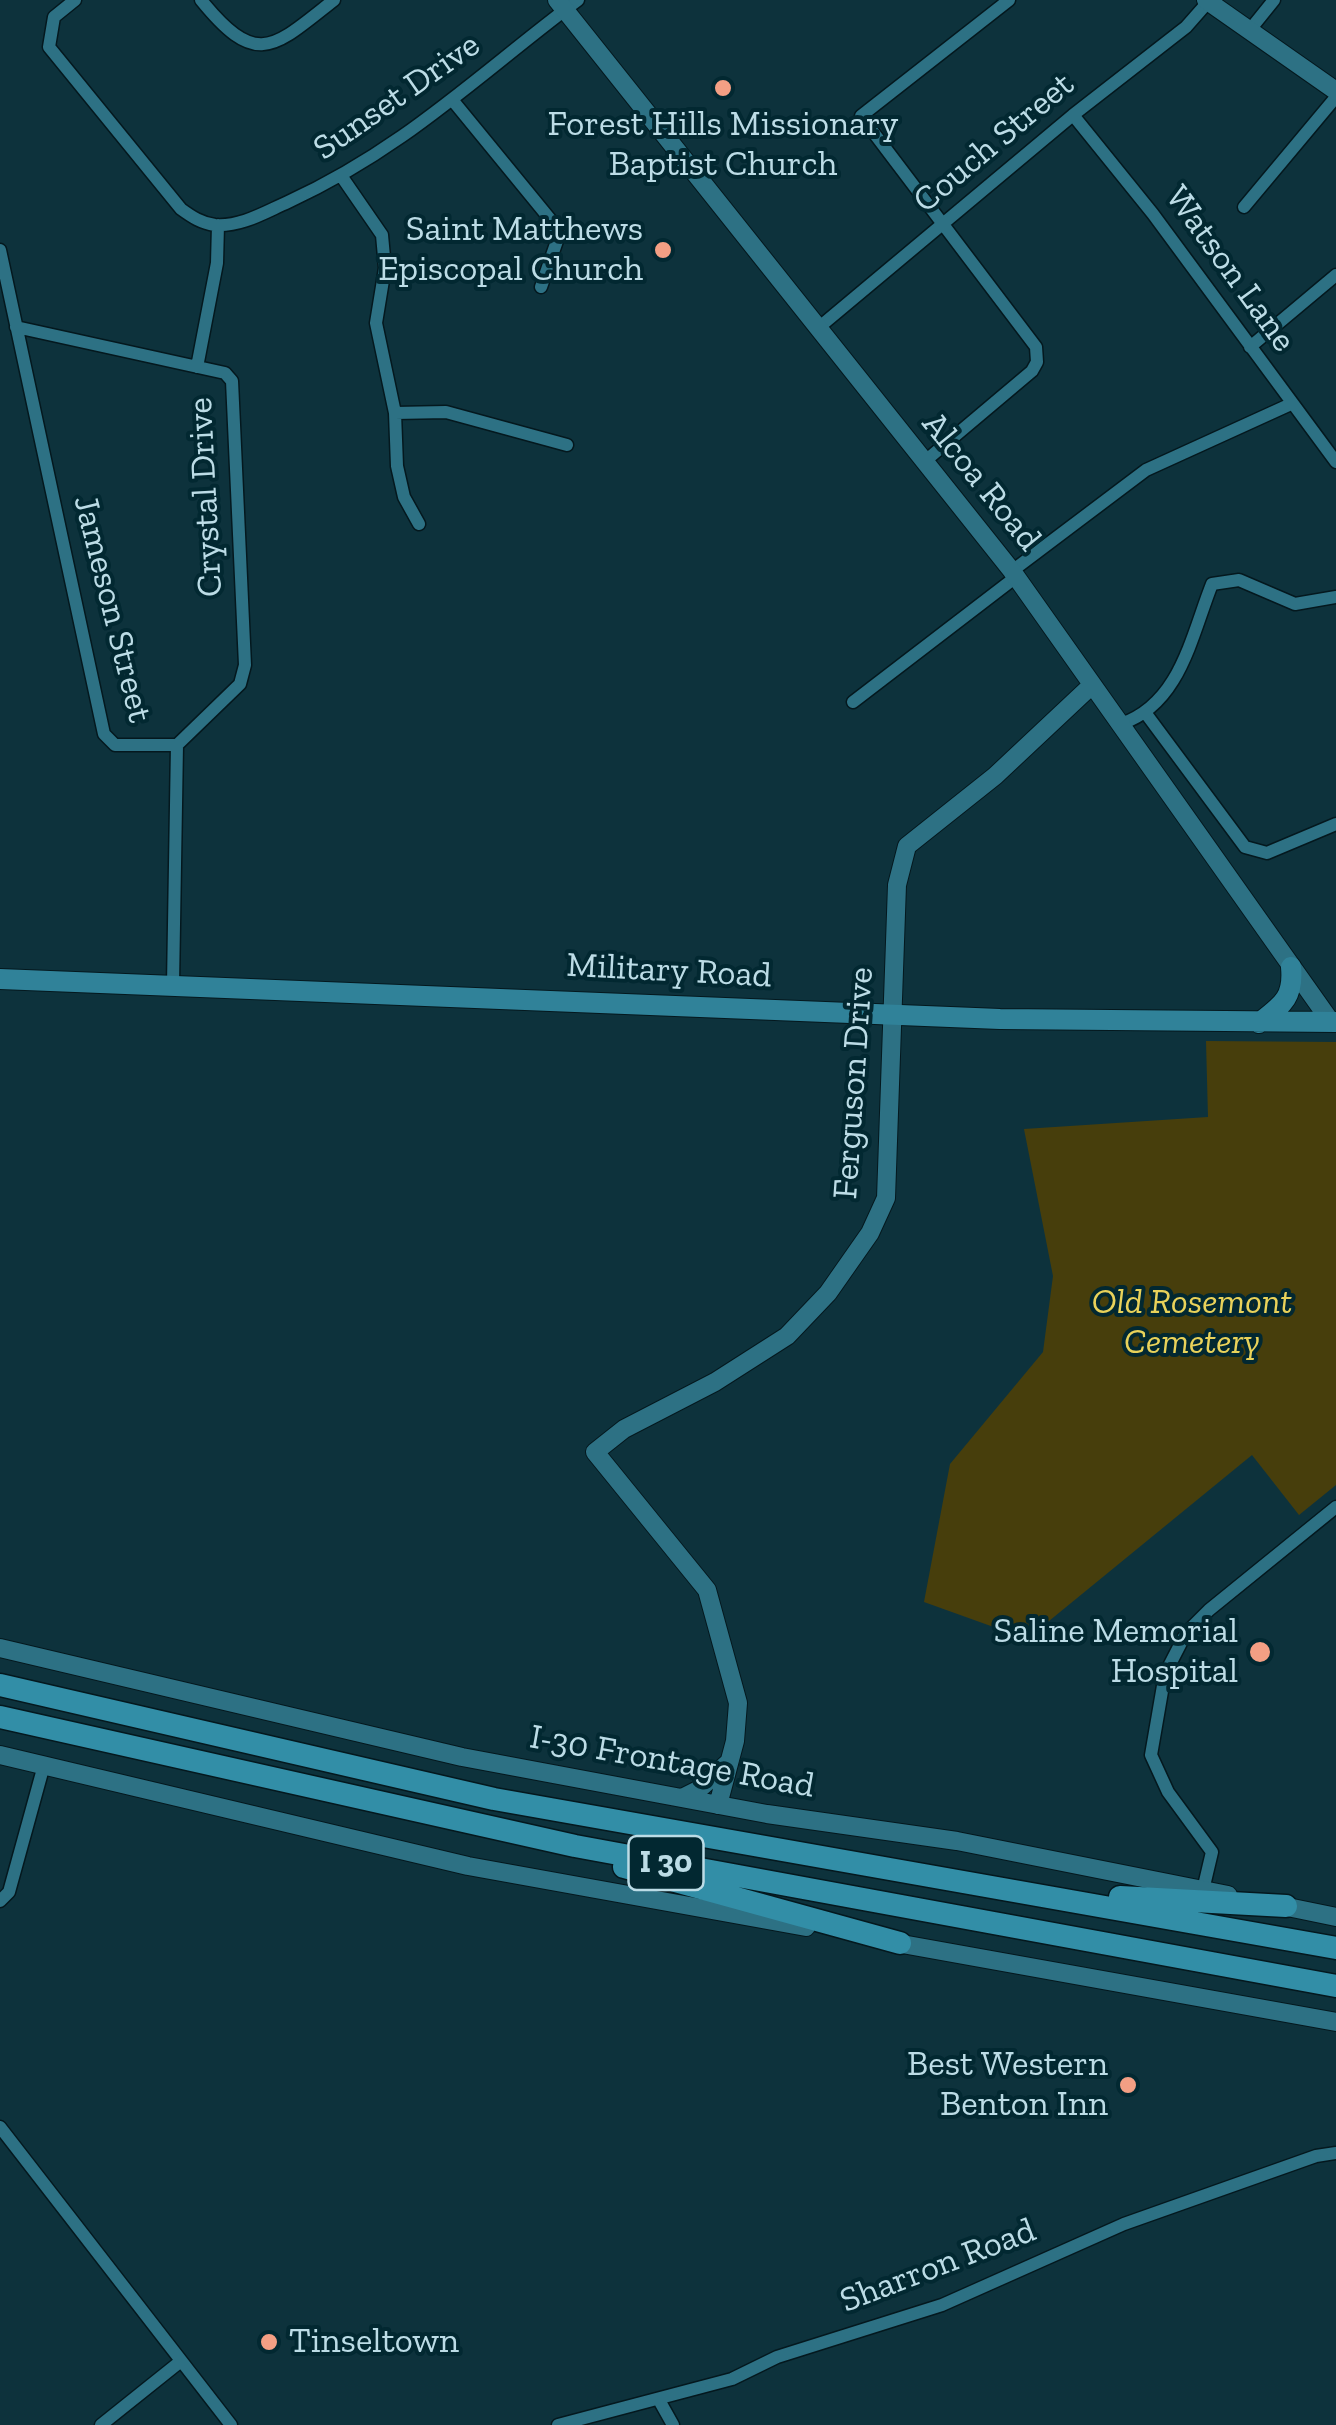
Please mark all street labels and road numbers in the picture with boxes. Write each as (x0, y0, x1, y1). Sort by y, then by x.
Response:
street label: Sunset Drive (306, 24, 488, 170)
street label: Couch Street (905, 64, 1083, 222)
street label: Watson Lane (1156, 178, 1304, 360)
street label: Crystal Drive (180, 396, 232, 598)
street label: Alcoa Road (912, 404, 1050, 560)
street label: Jameson Street (64, 491, 160, 727)
street label: Military Road (565, 945, 773, 997)
street label: Ferguson Drive (825, 966, 883, 1200)
street label: I-30 Frontage Road (527, 1716, 817, 1808)
road number: I 30 (628, 1836, 704, 1890)
street label: Sharron Road (834, 2210, 1042, 2322)

